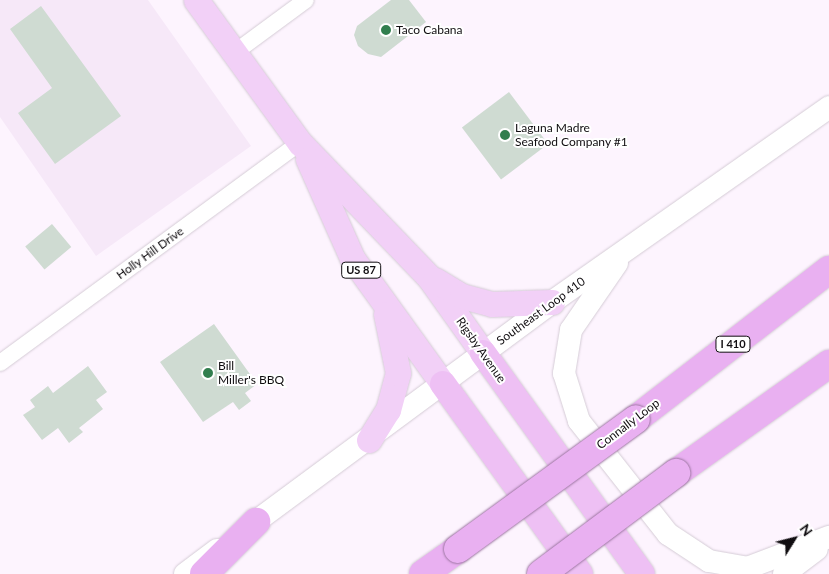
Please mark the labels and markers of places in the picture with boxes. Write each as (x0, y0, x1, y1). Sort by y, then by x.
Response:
place label: Taco Cabana (396, 23, 463, 37)
marker: Taco Cabana (380, 24, 392, 36)
place label: Laguna Madre Seafood Company #1 (515, 121, 628, 149)
marker: Laguna Madre Seafood Company #1 (499, 129, 511, 141)
place label: Bill Miller's BBQ (218, 359, 284, 387)
marker: Bill Miller's BBQ (202, 367, 214, 379)

